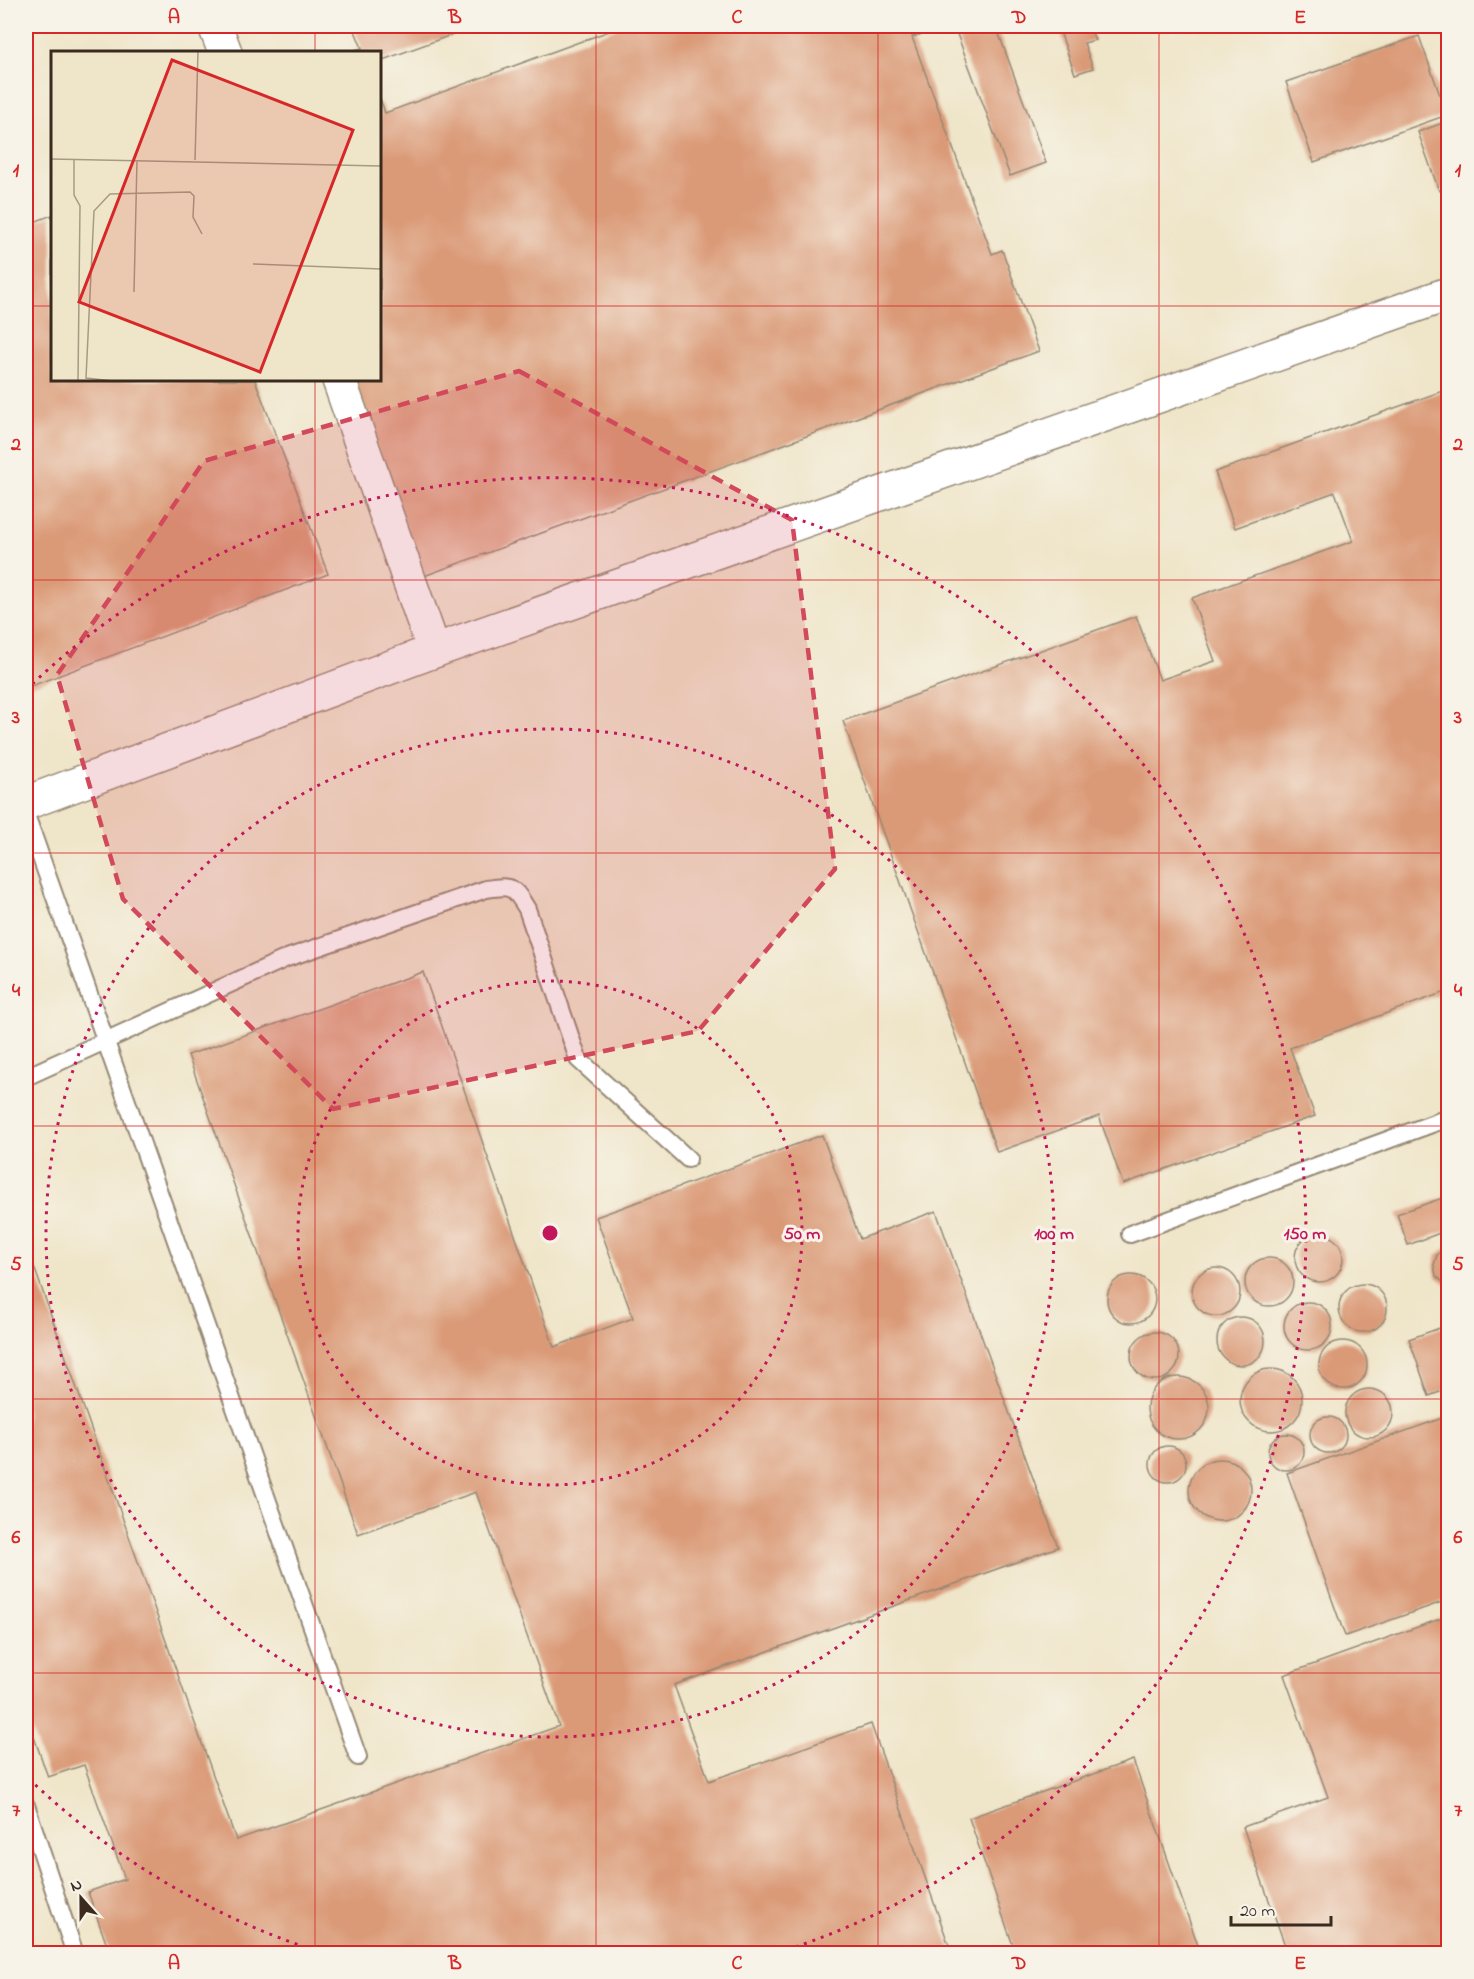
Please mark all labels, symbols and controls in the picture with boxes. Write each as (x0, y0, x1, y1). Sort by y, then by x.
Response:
text: A (168, 4, 180, 33)
text: B (447, 4, 462, 33)
text: C (732, 4, 743, 33)
text: D (1011, 4, 1026, 33)
text: E (1294, 4, 1306, 33)
inset map (51, 51, 381, 381)
text: 1 (13, 157, 20, 186)
text: 1 (1455, 157, 1462, 186)
text: 2 (10, 431, 21, 460)
text: 2 (1452, 431, 1463, 460)
text: 3 (11, 704, 20, 733)
text: 3 (1453, 704, 1462, 733)
text: 4 (12, 977, 21, 1006)
text: 4 (1454, 977, 1463, 1006)
text: 50 m (784, 1222, 820, 1248)
text: 100 m (1034, 1222, 1074, 1248)
text: 150 m (1284, 1222, 1326, 1248)
centre of rings (540, 1223, 560, 1243)
text: 5 (10, 1251, 22, 1280)
text: 5 (1452, 1251, 1464, 1280)
text: 6 (12, 1524, 21, 1553)
text: 6 (1454, 1524, 1463, 1553)
text: 7 (12, 1797, 21, 1826)
text: 7 (1454, 1797, 1463, 1826)
north arrow (51, 1868, 111, 1928)
text: N (67, 1873, 86, 1899)
scale bar (1231, 1889, 1332, 1927)
text: 20 m (1240, 1899, 1275, 1925)
text: A (168, 1950, 180, 1979)
text: B (447, 1950, 462, 1979)
text: C (732, 1950, 743, 1979)
text: D (1011, 1950, 1026, 1979)
text: E (1294, 1950, 1306, 1979)

